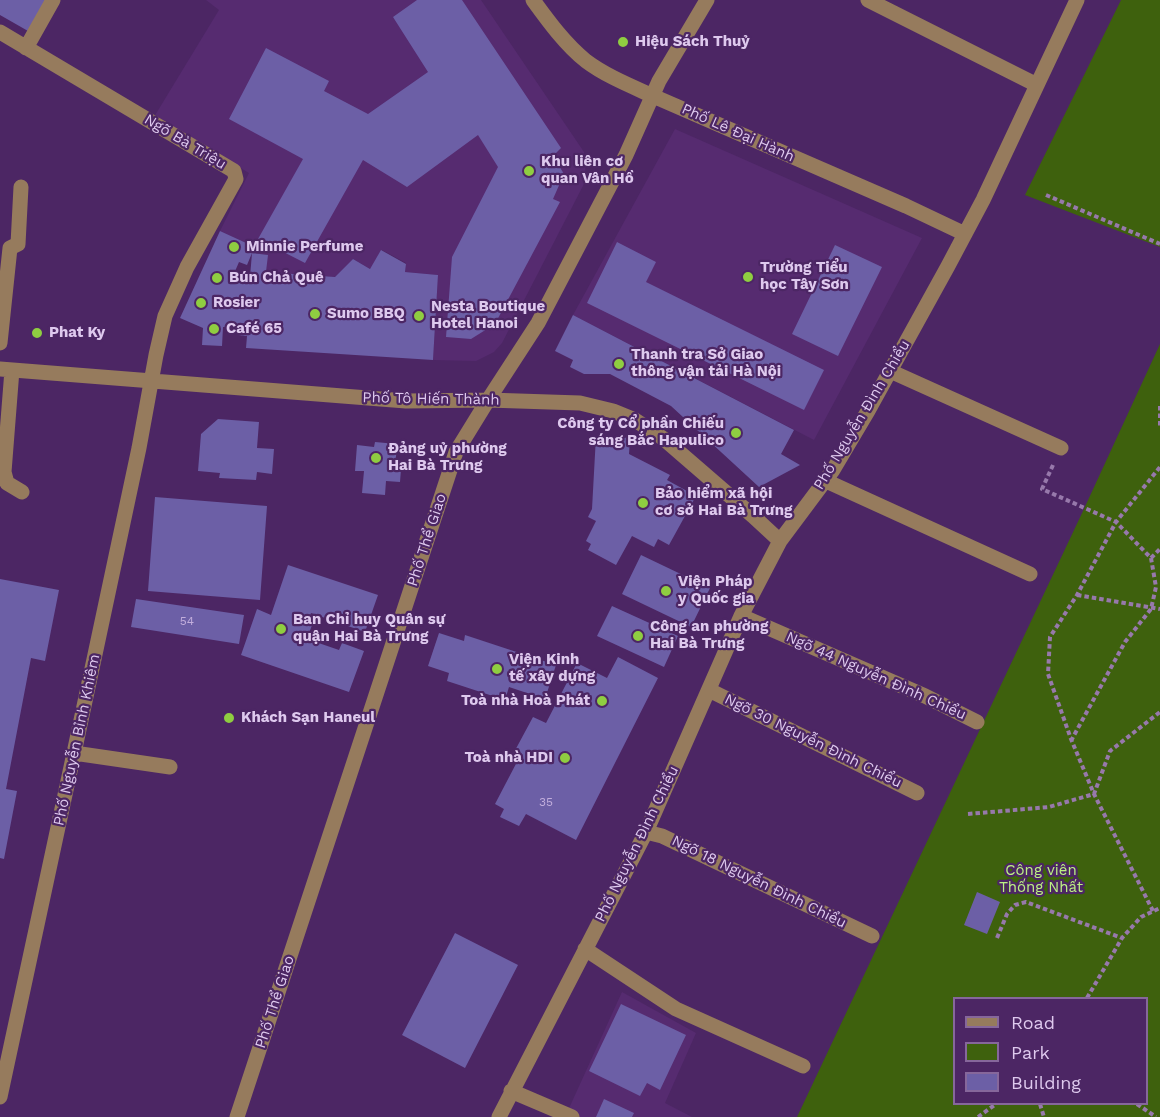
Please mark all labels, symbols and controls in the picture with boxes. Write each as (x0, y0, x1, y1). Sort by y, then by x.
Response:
place label: Hiệu Sách Thuỷ (635, 33, 750, 51)
marker: Hiệu Sách Thuỷ (616, 35, 630, 49)
street label: Phố Lê Đại Hành (679, 100, 797, 166)
street label: Ngõ Bà Triệu (141, 110, 229, 174)
place label: Khu liên cơ quan Vân Hồ (541, 153, 634, 188)
marker: Khu liên cơ quan Vân Hồ (522, 164, 536, 178)
place label: Minnie Perfume (246, 238, 363, 256)
marker: Minnie Perfume (227, 240, 241, 254)
place label: Trường Tiểu học Tây Sơn (760, 259, 849, 294)
place label: Bún Chả Quê (229, 269, 324, 287)
marker: Trường Tiểu học Tây Sơn (741, 270, 755, 284)
marker: Bún Chả Quê (210, 271, 224, 285)
place label: Rosier (213, 294, 260, 312)
marker: Rosier (194, 296, 208, 310)
place label: Nesta Boutique Hotel Hanoi (431, 298, 545, 333)
place label: Sumo BBQ (327, 305, 405, 323)
marker: Sumo BBQ (308, 307, 322, 321)
marker: Nesta Boutique Hotel Hanoi (412, 309, 426, 323)
place label: Café 65 (226, 320, 282, 338)
marker: Café 65 (207, 322, 221, 336)
place label: Phat Ky (49, 324, 105, 342)
marker: Phat Ky (30, 326, 44, 340)
street label: Phố Nguyễn Đình Chiểu (810, 337, 914, 493)
place label: Thanh tra Sở Giao thông vận tải Hà Nội (631, 346, 781, 381)
marker: Thanh tra Sở Giao thông vận tải Hà Nội (612, 357, 626, 371)
street label: Phố Tô Hiến Thành (362, 389, 500, 409)
place label: Công ty Cổ phần Chiếu sáng Bắc Hapulico (557, 415, 724, 450)
marker: Công ty Cổ phần Chiếu sáng Bắc Hapulico (729, 426, 743, 440)
place label: Đảng uỷ phường Hai Bà Trưng (388, 440, 507, 475)
marker: Đảng uỷ phường Hai Bà Trưng (369, 451, 383, 465)
place label: Bảo hiểm xã hội cơ sở Hai Bà Trưng (655, 485, 792, 520)
street label: Phố Thể Giao (403, 491, 451, 589)
marker: Bảo hiểm xã hội cơ sở Hai Bà Trưng (636, 496, 650, 510)
place label: Viện Pháp y Quốc gia (678, 573, 754, 608)
marker: Viện Pháp y Quốc gia (659, 584, 673, 598)
place label: Ban Chỉ huy Quân sự quận Hai Bà Trưng (293, 611, 445, 646)
house number: 54 (180, 614, 194, 628)
place label: Công an phường Hai Bà Trưng (650, 618, 768, 653)
marker: Ban Chỉ huy Quân sự quận Hai Bà Trưng (274, 622, 288, 636)
street label: Ngõ 44 Nguyễn Đình Chiểu (783, 628, 969, 724)
marker: Công an phường Hai Bà Trưng (631, 629, 645, 643)
place label: Viện Kinh tế xây dựng (509, 651, 595, 686)
street label: Phố Nguyễn Bỉnh Khiêm (50, 653, 104, 827)
marker: Viện Kinh tế xây dựng (490, 662, 504, 676)
street label: Ngõ 30 Nguyễn Đình Chiểu (721, 690, 905, 792)
place label: Toà nhà Hoà Phát (461, 692, 590, 710)
marker: Toà nhà Hoà Phát (595, 694, 609, 708)
place label: Khách Sạn Haneul (241, 709, 375, 727)
marker: Khách Sạn Haneul (222, 711, 236, 725)
place label: Toà nhà HDI (464, 749, 553, 767)
marker: Toà nhà HDI (558, 751, 572, 765)
street label: Phố Nguyễn Đình Chiểu (591, 763, 683, 925)
house number: 35 (539, 795, 553, 809)
street label: Ngõ 18 Nguyễn Đình Chiểu (669, 832, 849, 932)
park label: Công viên Thống Nhất (999, 862, 1083, 897)
street label: Phố Thể Giao (251, 953, 299, 1051)
legend (953, 997, 1148, 1105)
text: Road (1011, 1012, 1055, 1033)
text: Park (1011, 1042, 1050, 1063)
text: Building (1011, 1072, 1081, 1093)

